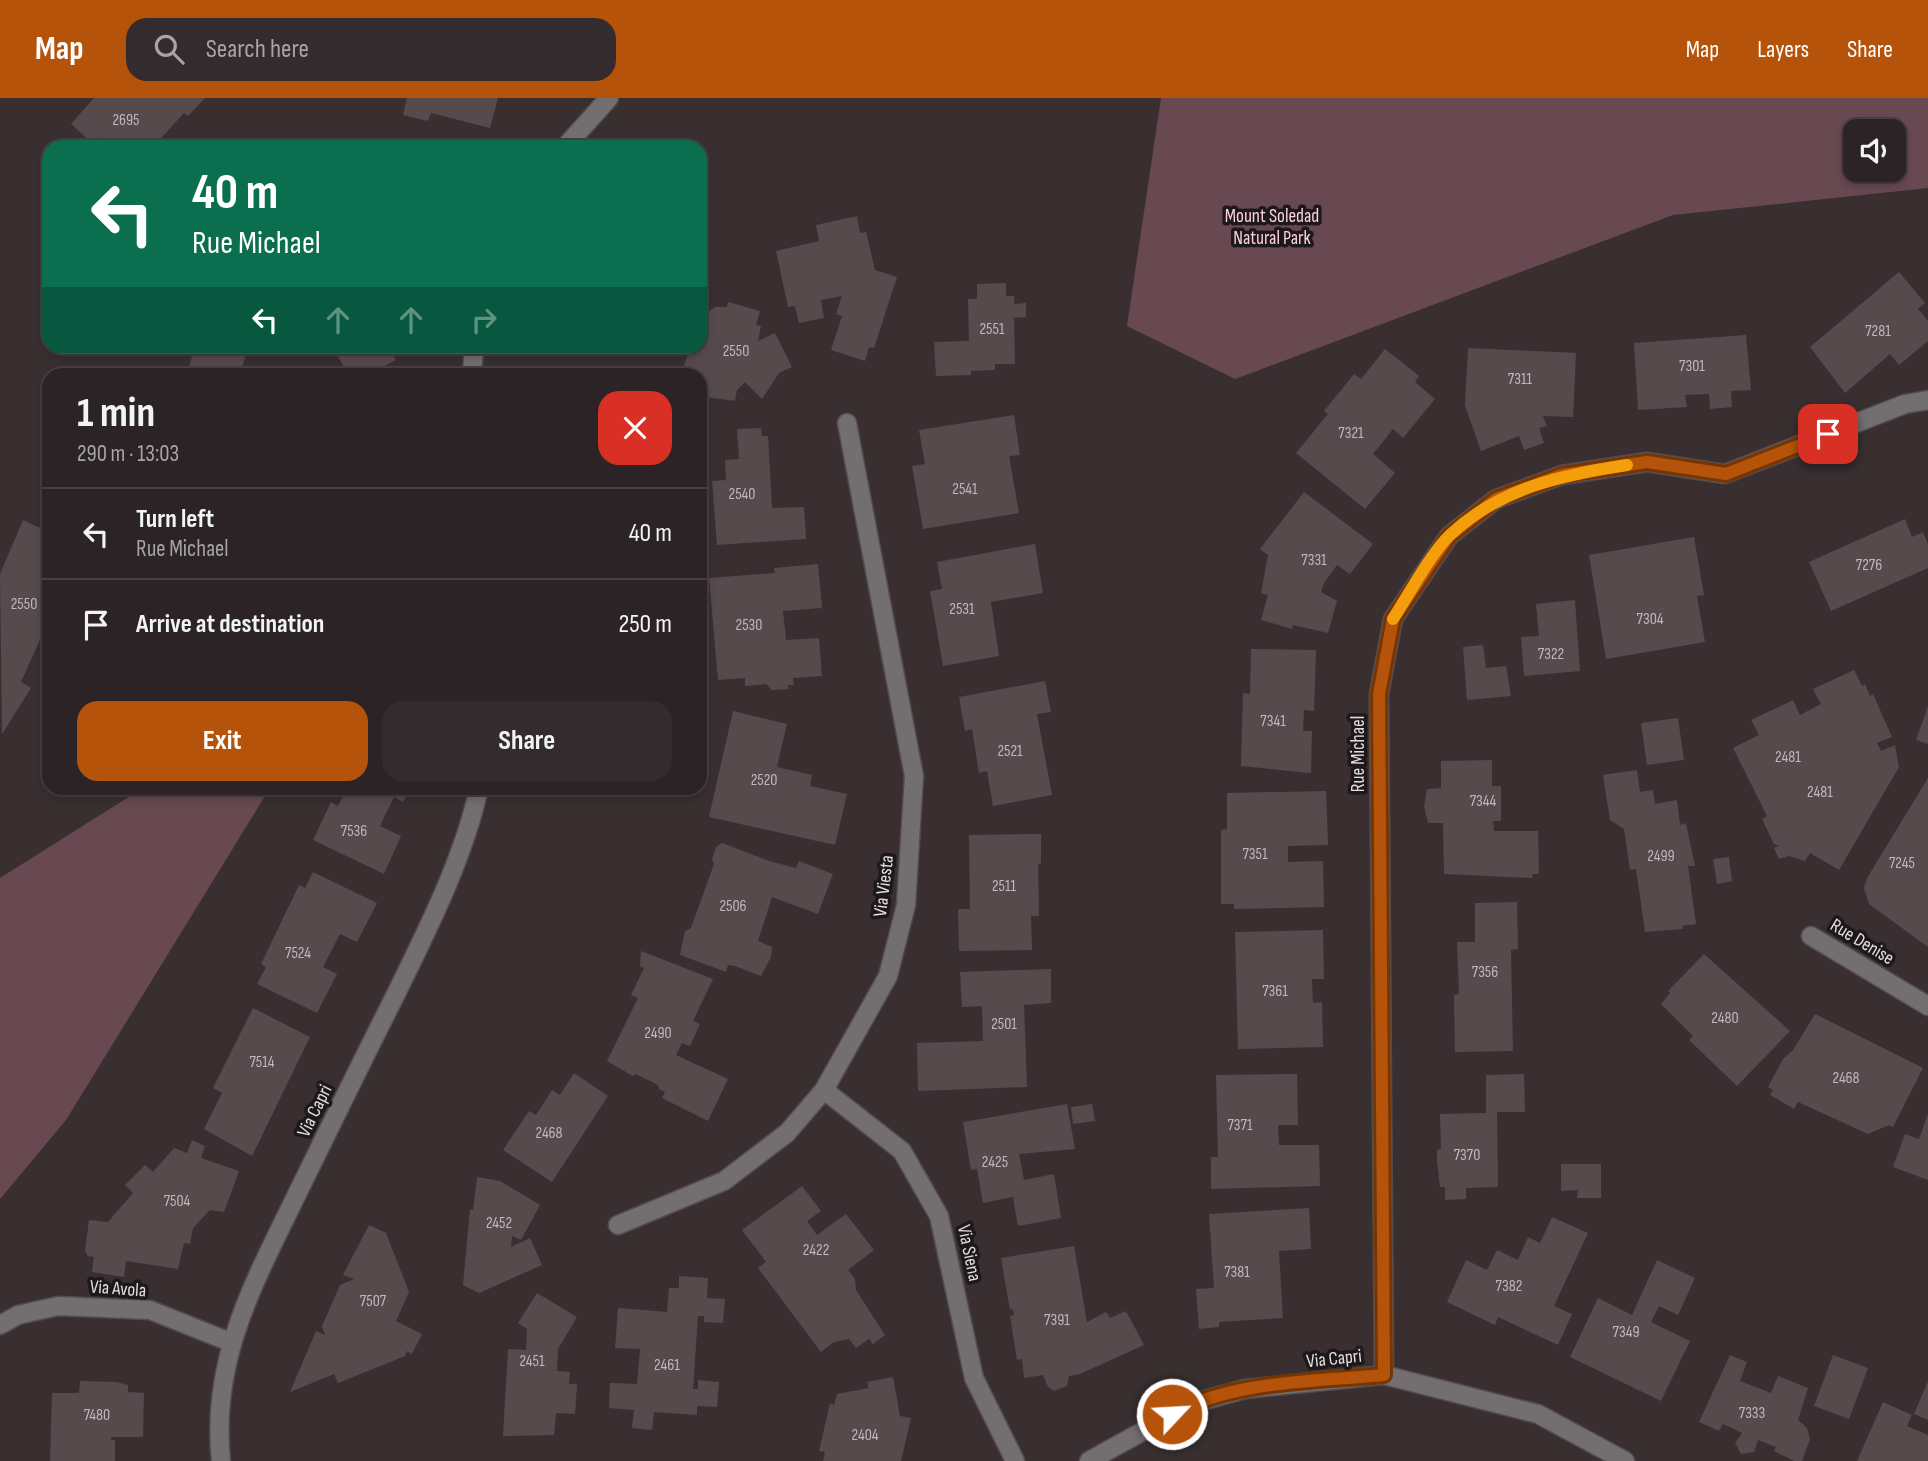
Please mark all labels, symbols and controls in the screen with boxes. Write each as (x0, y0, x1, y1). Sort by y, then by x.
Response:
search box (126, 18, 616, 81)
text: Map (35, 29, 84, 69)
icon: search (150, 30, 188, 68)
text: Search here (206, 34, 309, 65)
text: Map (1686, 35, 1719, 64)
text: Layers (1757, 35, 1809, 64)
text: Share (1847, 35, 1893, 64)
house number: 2695 (112, 111, 140, 130)
map controls (1843, 119, 1906, 182)
button: sound (1843, 119, 1906, 182)
text: 40 m (192, 164, 278, 223)
icon: left (77, 168, 168, 259)
park label: Mount Soledad Natural Park (1225, 205, 1319, 250)
text: Rue Michael (192, 224, 321, 263)
icon: left (246, 301, 284, 339)
icon: ahead (319, 301, 357, 339)
icon: ahead (392, 301, 430, 339)
icon: right (465, 301, 503, 339)
house number: 2551 (979, 320, 1005, 339)
house number: 7281 (1865, 322, 1891, 341)
house number: 2550 (723, 342, 749, 361)
house number: 7301 (1679, 357, 1705, 376)
house number: 7311 (1508, 370, 1533, 389)
text: 1 min (77, 388, 155, 439)
button: close (598, 391, 672, 465)
pin (1798, 404, 1858, 464)
icon: arrive (1809, 415, 1847, 453)
house number: 7321 (1338, 424, 1364, 443)
text: 290 m · 13:03 (77, 440, 179, 468)
house number: 2541 (952, 480, 978, 499)
house number: 2540 (729, 485, 755, 504)
text: Turn left (136, 504, 214, 535)
icon: left (77, 515, 115, 553)
text: 40 m (629, 518, 672, 549)
text: Rue Michael (136, 535, 229, 563)
house number: 7331 (1301, 551, 1327, 570)
house number: 7276 (1856, 556, 1882, 575)
house number: 2550 (11, 595, 37, 614)
house number: 2531 (949, 600, 975, 619)
icon: arrive (77, 606, 115, 644)
text: Arrive at destination (136, 609, 324, 640)
text: 250 m (618, 609, 672, 640)
house number: 7304 (1637, 610, 1664, 629)
house number: 2530 (736, 616, 762, 635)
house number: 7322 (1538, 645, 1564, 664)
button: Exit (77, 701, 368, 781)
button: Share (382, 701, 672, 781)
house number: 7341 (1260, 712, 1286, 731)
street label: Rue Michael (1347, 716, 1370, 792)
house number: 2521 (997, 742, 1023, 761)
house number: 2481 (1775, 748, 1801, 767)
house number: 2520 (751, 771, 777, 790)
house number: 2481 (1807, 783, 1833, 802)
house number: 7344 (1470, 792, 1497, 811)
house number: 7536 (341, 822, 367, 841)
house number: 7351 (1242, 845, 1268, 864)
house number: 2499 (1647, 847, 1675, 866)
street label: Via Viesta (869, 854, 899, 918)
house number: 7245 (1889, 854, 1915, 873)
house number: 2511 (992, 877, 1016, 896)
house number: 2506 (719, 897, 747, 916)
street label: Rue Denise (1826, 914, 1898, 970)
house number: 7524 (285, 944, 311, 963)
house number: 7356 (1472, 963, 1498, 982)
house number: 7361 (1262, 982, 1288, 1001)
house number: 2480 (1711, 1009, 1739, 1028)
house number: 2501 (991, 1015, 1017, 1034)
house number: 2490 (644, 1024, 672, 1043)
house number: 7514 (249, 1053, 275, 1072)
house number: 2468 (1832, 1069, 1860, 1088)
street label: Via Capri (293, 1081, 337, 1141)
house number: 7371 (1227, 1116, 1253, 1135)
house number: 2468 (535, 1124, 563, 1143)
house number: 7370 (1454, 1146, 1480, 1165)
house number: 2425 (982, 1153, 1008, 1172)
house number: 7504 (164, 1192, 191, 1211)
house number: 2452 (486, 1214, 512, 1233)
street label: Via Siena (952, 1223, 986, 1283)
house number: 2422 (803, 1241, 829, 1260)
house number: 7381 (1224, 1263, 1250, 1282)
street label: Via Avola (89, 1276, 147, 1302)
house number: 7382 (1496, 1277, 1522, 1296)
house number: 7507 (360, 1292, 387, 1311)
house number: 7391 (1044, 1311, 1070, 1330)
house number: 7349 (1613, 1323, 1639, 1342)
street label: Via Capri (1305, 1345, 1363, 1373)
house number: 2451 (519, 1352, 545, 1371)
house number: 2461 (654, 1356, 680, 1375)
position arrow (1135, 1377, 1209, 1451)
house number: 7333 (1739, 1404, 1765, 1423)
house number: 7480 (84, 1406, 110, 1425)
house number: 2404 (851, 1426, 879, 1445)

